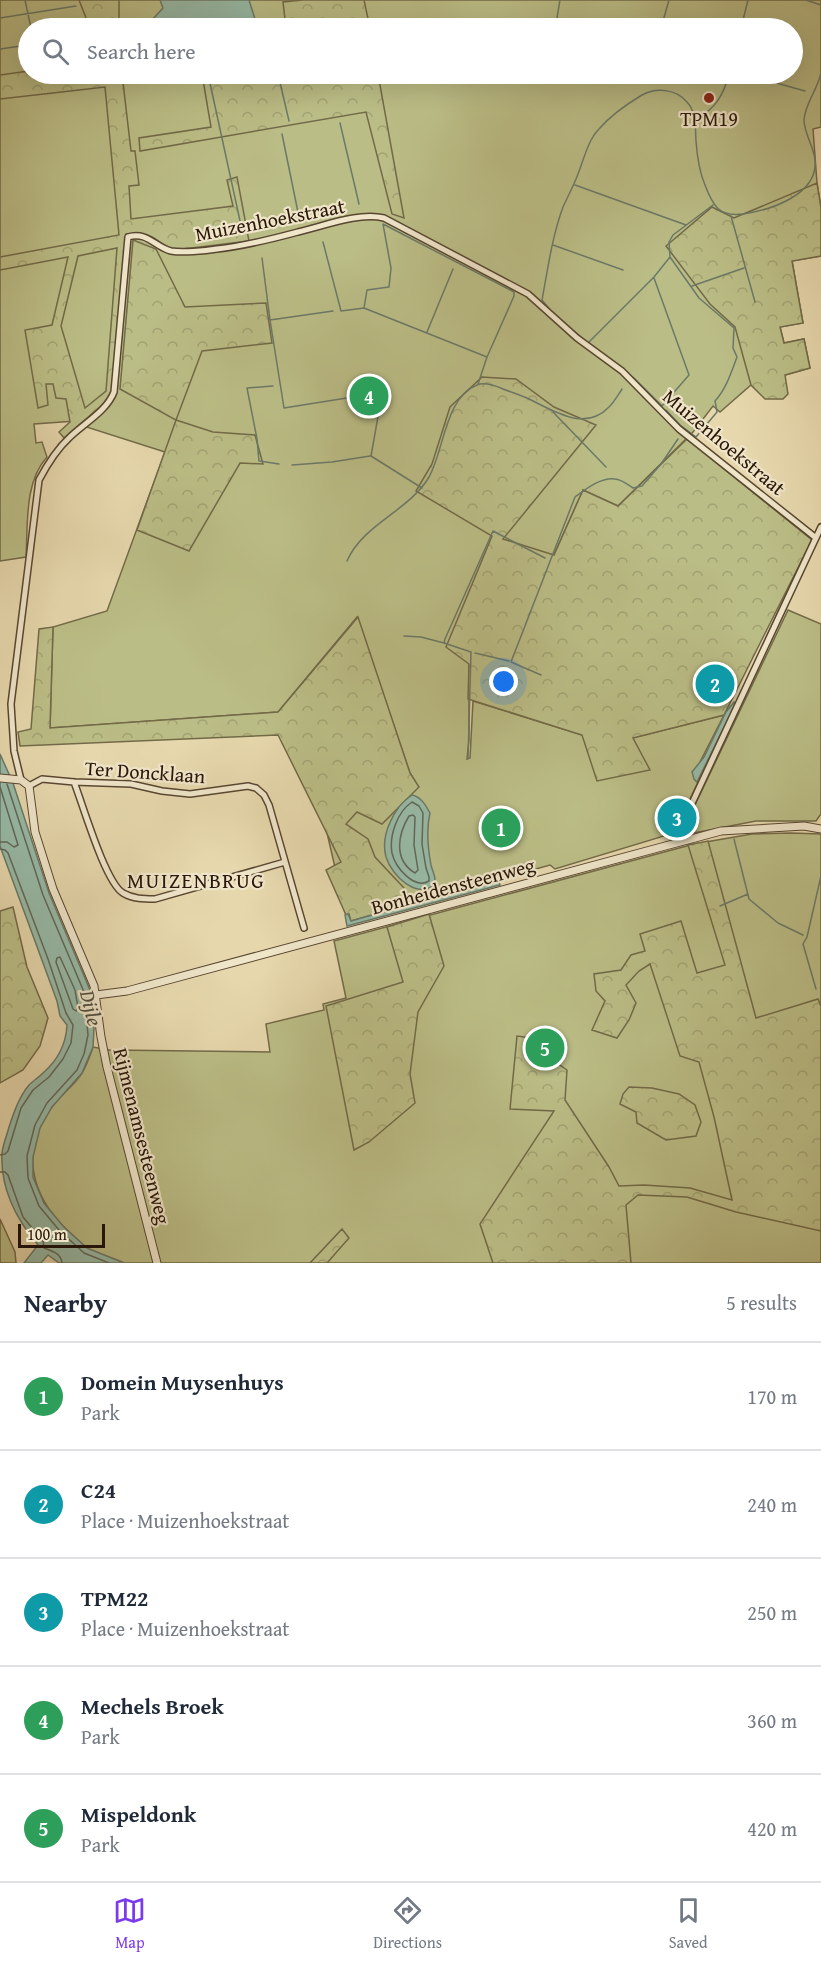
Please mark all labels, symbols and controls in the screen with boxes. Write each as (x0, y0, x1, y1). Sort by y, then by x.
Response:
search box (18, 18, 803, 84)
icon: search (39, 35, 72, 68)
text: Search here (87, 35, 196, 67)
marker: TPM19 (702, 91, 716, 105)
place label: TPM19 (680, 104, 738, 133)
street label: Muizenhoekstraat (192, 191, 347, 248)
pin: 4 (350, 374, 388, 418)
street label: Muizenhoekstraat (657, 382, 792, 502)
pin: 2 (696, 662, 734, 706)
your location (489, 667, 518, 696)
street label: Ter Doncklaan (84, 753, 206, 790)
pin: 3 (658, 796, 696, 840)
pin: 1 (482, 806, 520, 850)
street label: Bonheidensteenweg (368, 850, 538, 921)
district label: MUIZENBRUG (127, 865, 265, 896)
water label: Dijle (72, 986, 111, 1029)
pin: 5 (526, 1026, 564, 1070)
street label: Rijmenamsesteenweg (107, 1045, 178, 1227)
scale bar (18, 1221, 105, 1248)
text: 100 m (27, 1222, 67, 1246)
text: Nearby (24, 1283, 107, 1322)
text: 5 results (726, 1288, 797, 1317)
text: Domein Muysenhuys (81, 1366, 284, 1398)
text: 1 (38, 1382, 49, 1411)
text: 170 m (747, 1382, 797, 1411)
text: Park (81, 1398, 120, 1427)
text: C24 (81, 1474, 116, 1506)
text: 2 (38, 1490, 49, 1519)
text: 240 m (747, 1490, 797, 1519)
text: Place · Muizenhoekstraat (81, 1506, 289, 1535)
text: TPM22 (81, 1582, 148, 1614)
text: 3 (38, 1598, 49, 1627)
text: 250 m (747, 1598, 797, 1627)
text: Place · Muizenhoekstraat (81, 1614, 289, 1643)
text: Mechels Broek (81, 1690, 224, 1722)
text: 4 (38, 1706, 49, 1735)
text: 360 m (747, 1706, 797, 1735)
text: Park (81, 1722, 120, 1751)
text: Mispeldonk (81, 1798, 196, 1830)
text: 5 (38, 1814, 49, 1843)
text: 420 m (747, 1814, 797, 1843)
text: Park (81, 1830, 120, 1859)
tab: Map (113, 1894, 146, 1954)
tab: Directions (373, 1894, 442, 1954)
tab: Saved (669, 1894, 708, 1954)

